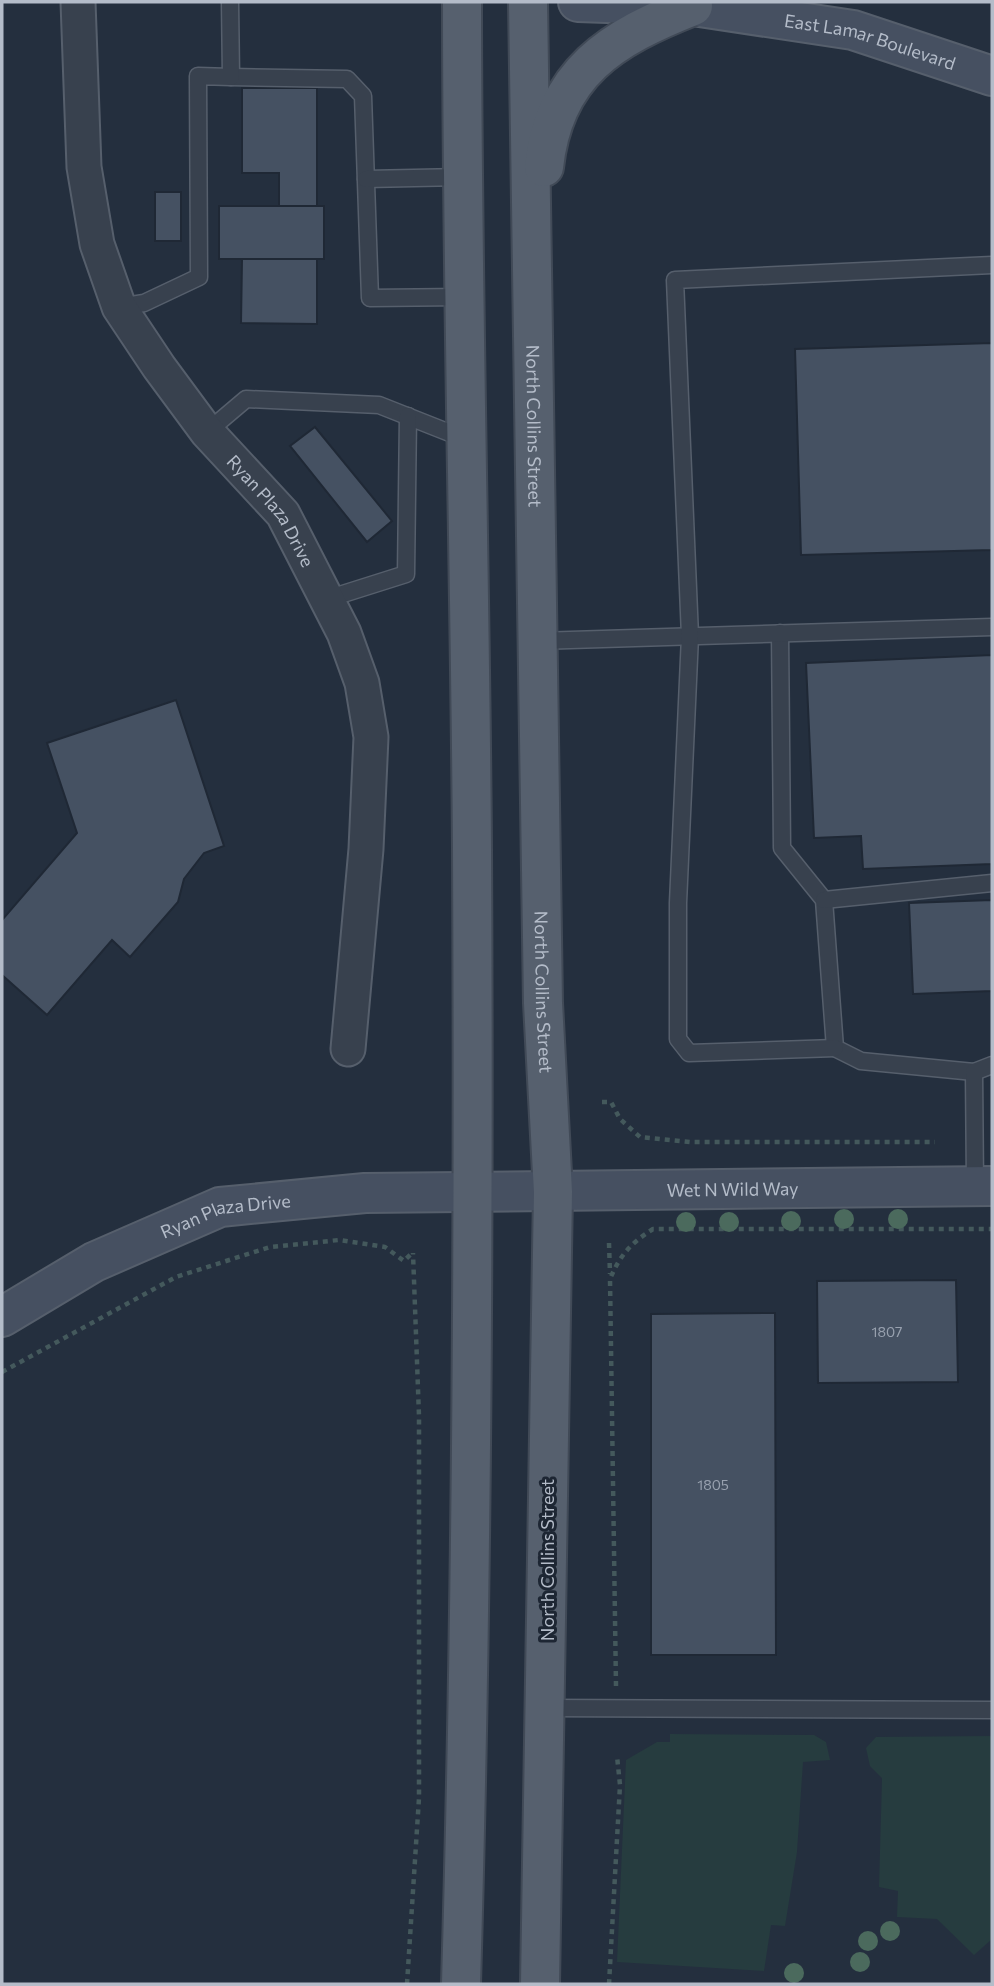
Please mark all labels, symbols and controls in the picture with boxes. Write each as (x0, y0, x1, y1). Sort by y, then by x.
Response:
street label: East Lamar Boulevard (783, 9, 959, 74)
street label: North Collins Street (522, 345, 547, 507)
street label: Ryan Plaza Drive (223, 450, 319, 570)
street label: North Collins Street (531, 910, 558, 1074)
street label: Wet N Wild Way (667, 1177, 799, 1201)
street label: Ryan Plaza Drive (157, 1189, 292, 1243)
house number: 1807 (872, 1323, 902, 1340)
house number: 1805 (697, 1476, 729, 1493)
street label: North Collins Street (536, 1479, 558, 1641)

